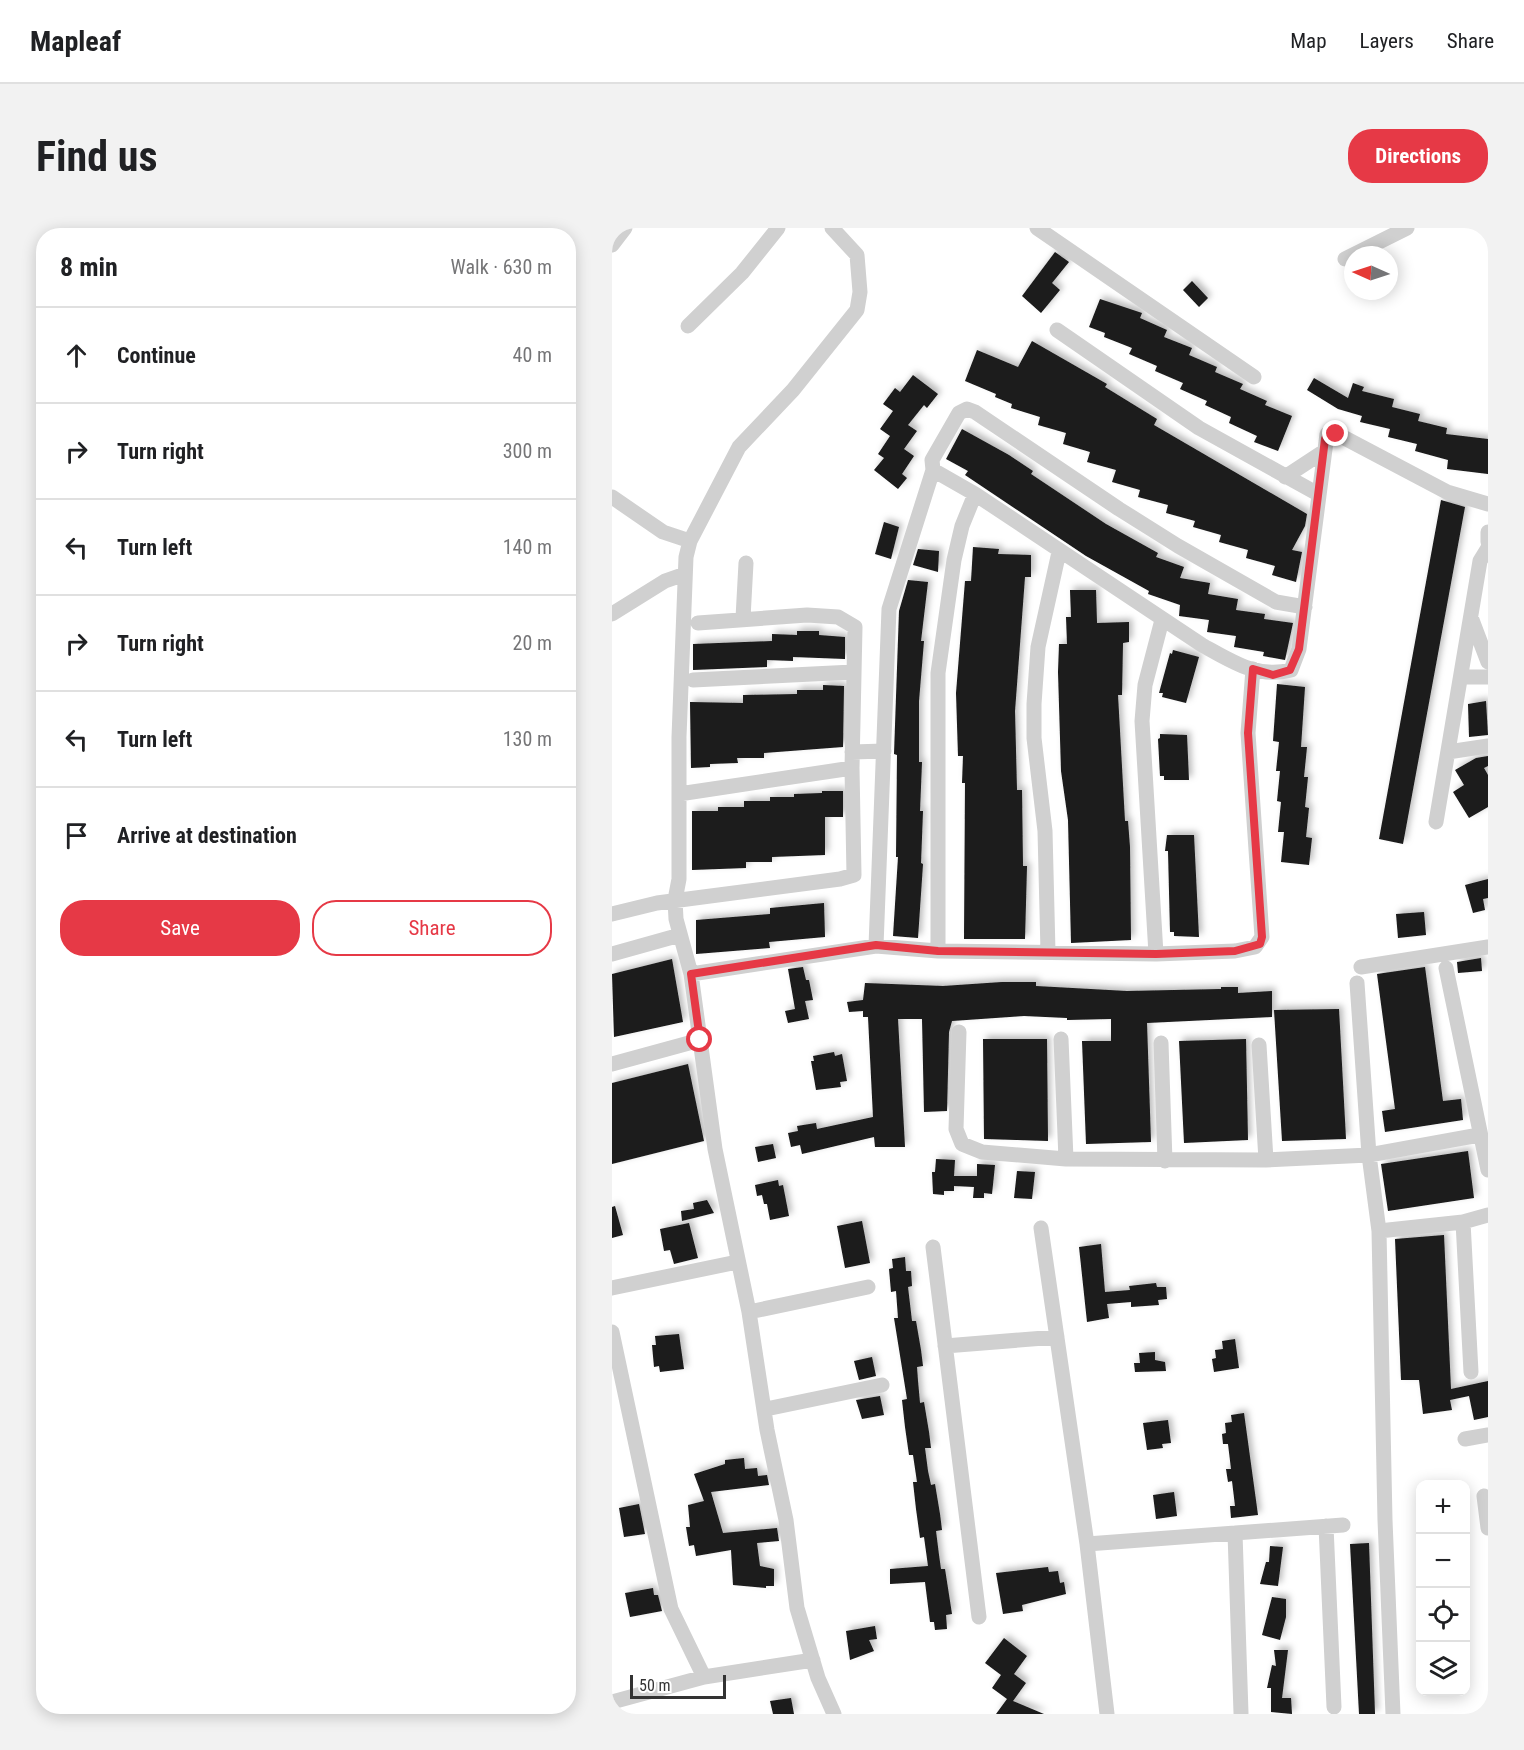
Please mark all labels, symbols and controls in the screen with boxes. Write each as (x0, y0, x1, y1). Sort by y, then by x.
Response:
text: Mapleaf (30, 25, 121, 58)
text: Map (1290, 29, 1327, 53)
text: Layers (1360, 29, 1414, 53)
text: Share (1447, 29, 1494, 53)
button: Directions (1348, 129, 1488, 183)
text: Find us (36, 132, 157, 181)
north arrow (1344, 246, 1398, 300)
text: 8 min (60, 252, 118, 282)
text: Walk · 630 m (451, 255, 552, 279)
icon: ahead (60, 339, 93, 372)
text: Continue (117, 343, 196, 368)
text: 40 m (513, 343, 552, 367)
route end (1322, 420, 1348, 446)
icon: right (60, 435, 93, 468)
text: Turn right (117, 439, 204, 464)
text: 300 m (503, 439, 552, 463)
icon: left (60, 531, 93, 564)
text: Turn left (117, 535, 192, 560)
text: 140 m (503, 535, 552, 559)
icon: right (60, 627, 93, 660)
text: Turn right (117, 631, 204, 656)
text: 20 m (513, 631, 552, 655)
icon: left (60, 723, 93, 756)
text: Turn left (117, 727, 192, 752)
text: 130 m (503, 727, 552, 751)
icon: arrive (60, 819, 93, 852)
text: Arrive at destination (117, 823, 297, 848)
button: Save (60, 900, 300, 956)
button: Share (312, 900, 552, 956)
route start (686, 1026, 712, 1052)
map controls (1416, 1480, 1470, 1696)
button: + (1416, 1480, 1470, 1534)
button: − (1416, 1534, 1470, 1588)
button: locate (1416, 1588, 1470, 1642)
button: layers (1416, 1642, 1470, 1696)
scale bar (630, 1672, 726, 1700)
text: 50 m (639, 1676, 671, 1695)

